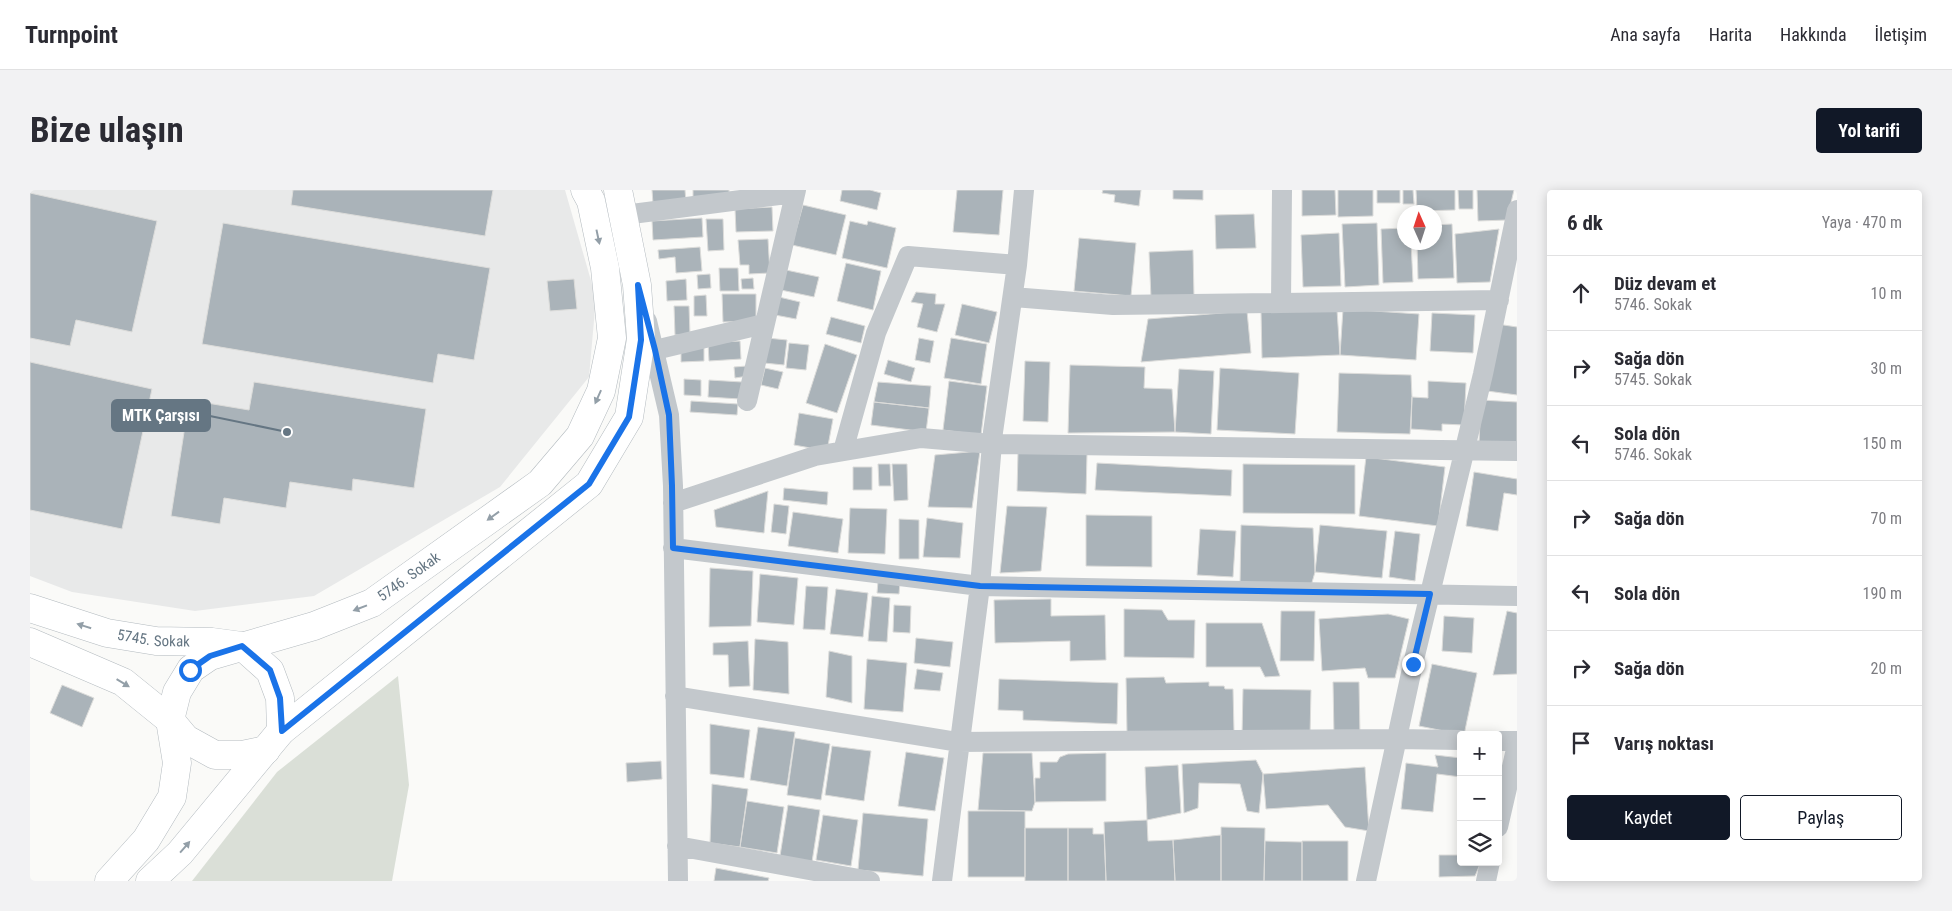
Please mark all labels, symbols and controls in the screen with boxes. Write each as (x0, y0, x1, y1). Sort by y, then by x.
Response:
text: Turnpoint (25, 21, 118, 49)
text: Ana sayfa (1610, 24, 1681, 45)
text: Harita (1709, 24, 1752, 45)
text: Hakkında (1780, 24, 1847, 45)
text: İletişim (1875, 24, 1927, 45)
button: Yol tarifi (1816, 108, 1922, 153)
text: Bize ulaşın (30, 110, 184, 151)
north arrow (1397, 205, 1442, 250)
text: 6 dk (1567, 211, 1603, 235)
text: Yaya · 470 m (1822, 213, 1902, 232)
one-way arrow (595, 229, 603, 245)
text: Düz devam et (1614, 272, 1716, 295)
icon: ahead (1567, 279, 1595, 307)
text: 10 m (1870, 284, 1902, 303)
text: 5746. Sokak (1614, 295, 1692, 314)
text: Sağa dön (1614, 347, 1684, 370)
icon: right (1567, 354, 1595, 382)
text: 30 m (1870, 359, 1902, 378)
text: 5745. Sokak (1614, 370, 1692, 389)
one-way arrow (594, 390, 602, 404)
callout: MTK Çarşısı (112, 400, 210, 431)
text: MTK Çarşısı (122, 406, 200, 425)
text: Sola dön (1614, 422, 1680, 445)
icon: left (1567, 429, 1595, 457)
text: 150 m (1863, 434, 1902, 453)
text: 5746. Sokak (1614, 445, 1692, 464)
icon: right (1567, 504, 1595, 532)
text: Sağa dön (1614, 507, 1684, 530)
text: 70 m (1870, 509, 1902, 528)
one-way arrow (486, 511, 500, 521)
street label: 5746. Sokak (374, 548, 444, 605)
icon: left (1567, 579, 1595, 607)
text: Sola dön (1614, 582, 1680, 605)
text: 190 m (1863, 584, 1902, 603)
one-way arrow (352, 605, 367, 612)
one-way arrow (77, 622, 92, 630)
street label: 5745. Sokak (116, 626, 190, 651)
route end (1402, 653, 1425, 676)
icon: right (1567, 654, 1595, 682)
text: Sağa dön (1614, 657, 1684, 680)
route start (179, 659, 202, 682)
text: 20 m (1870, 659, 1902, 678)
one-way arrow (116, 679, 129, 688)
icon: arrive (1567, 729, 1595, 757)
map controls (1457, 731, 1502, 866)
button: + (1457, 731, 1502, 776)
text: Varış noktası (1614, 732, 1714, 755)
button: − (1457, 776, 1502, 821)
button: Kaydet (1567, 795, 1730, 840)
button: Paylaş (1740, 795, 1902, 840)
button: layers (1457, 821, 1502, 866)
one-way arrow (179, 841, 190, 854)

